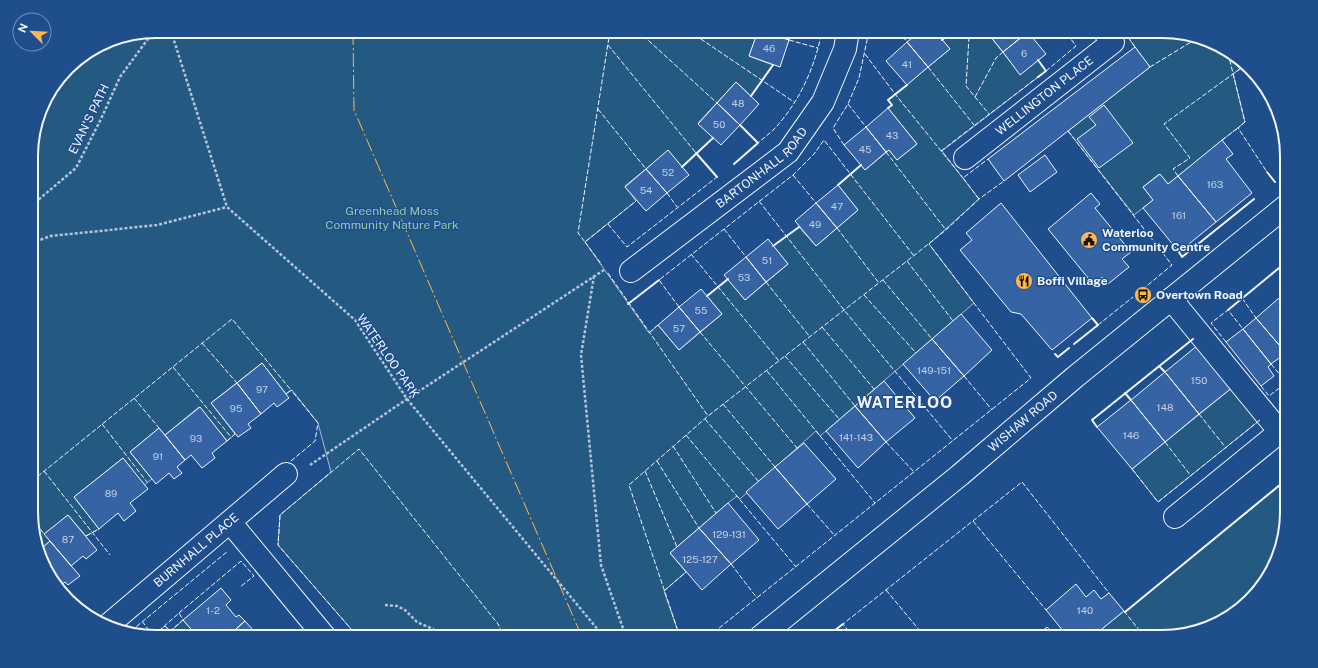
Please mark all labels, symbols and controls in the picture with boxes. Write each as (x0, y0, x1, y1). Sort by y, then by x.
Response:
north arrow (12, 12, 52, 52)
text: N (16, 22, 30, 34)
house number: 46 (763, 42, 775, 54)
house number: 6 (1021, 47, 1027, 59)
street label: WELLINGTON PLACE (993, 53, 1096, 138)
house number: 41 (902, 58, 912, 70)
street label: EVAN'S PATH (66, 82, 112, 156)
house number: 48 (732, 97, 744, 109)
house number: 50 (713, 118, 725, 130)
street label: BARTONHALL ROAD (713, 125, 810, 211)
house number: 43 (886, 129, 898, 141)
house number: 45 (859, 143, 871, 155)
house number: 52 (662, 166, 674, 178)
house number: 163 (1207, 178, 1223, 190)
house number: 54 (640, 184, 652, 196)
house number: 47 (831, 200, 843, 212)
park label: Greenhead Moss Community Nature Park (325, 204, 459, 232)
house number: 161 (1172, 209, 1186, 221)
house number: 49 (809, 218, 821, 230)
place label: Waterloo Community Centre (1102, 226, 1210, 254)
public building icon: Waterloo Community Centre (1079, 230, 1099, 250)
house number: 51 (762, 254, 772, 266)
house number: 53 (738, 271, 750, 283)
restaurant icon: Boffi Village (1014, 271, 1034, 291)
place label: Boffi Village (1037, 274, 1108, 288)
bus stop icon: Overtown Road (1133, 285, 1153, 305)
place label: Overtown Road (1156, 288, 1243, 302)
house number: 55 (695, 304, 707, 316)
street label: WATERLOO PARK (354, 311, 422, 401)
house number: 57 (673, 322, 685, 334)
house number: 149-151 (917, 364, 951, 376)
house number: 150 (1191, 374, 1207, 386)
house number: 97 (256, 383, 268, 395)
street label: WISHAW ROAD (985, 388, 1060, 455)
district label: WATERLOO (857, 393, 953, 412)
house number: 148 (1157, 401, 1173, 413)
house number: 95 (230, 402, 242, 414)
house number: 146 (1123, 429, 1139, 441)
house number: 141-143 (839, 431, 873, 443)
house number: 93 (190, 432, 202, 444)
house number: 91 (153, 450, 163, 462)
house number: 89 (105, 487, 117, 499)
street label: BURNHALL PLACE (151, 510, 241, 590)
house number: 129-131 (712, 528, 746, 540)
house number: 87 (62, 533, 74, 545)
house number: 125-127 (682, 553, 718, 565)
house number: 1-2 (206, 604, 220, 616)
house number: 140 (1077, 604, 1093, 616)

